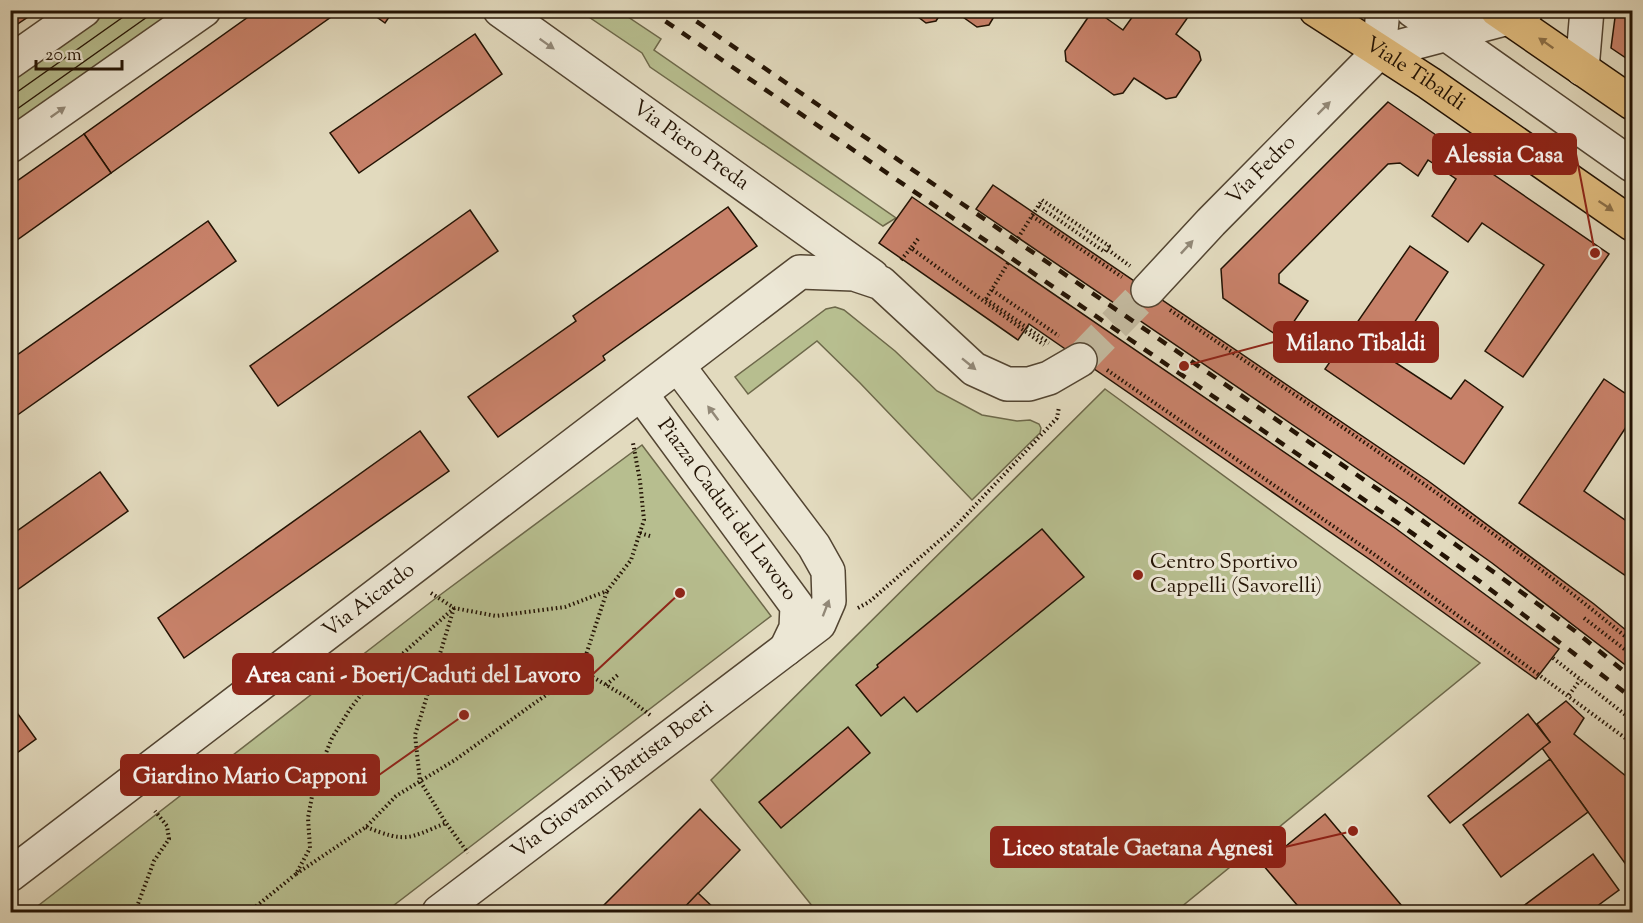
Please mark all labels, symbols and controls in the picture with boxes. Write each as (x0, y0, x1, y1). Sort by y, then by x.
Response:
street label: Viale Tibaldi (1358, 30, 1471, 119)
scale bar (36, 33, 122, 71)
one-way arrow (1538, 37, 1554, 49)
one-way arrow (540, 38, 555, 50)
text: 20 m (45, 43, 82, 69)
street label: Via Piero Preda (626, 94, 755, 199)
one-way arrow (1317, 100, 1331, 115)
one-way arrow (50, 106, 66, 118)
street label: Via Fedro (1220, 129, 1303, 212)
callout: Alessia Casa (1433, 134, 1576, 174)
text: Alessia Casa (1445, 141, 1564, 173)
one-way arrow (1597, 200, 1614, 211)
one-way arrow (1180, 240, 1194, 254)
callout: Milano Tibaldi (1274, 322, 1438, 362)
text: Milano Tibaldi (1286, 329, 1426, 361)
one-way arrow (961, 358, 977, 371)
one-way arrow (708, 405, 720, 420)
street label: Piazza Caduti del Lavoro (649, 413, 804, 607)
place label: Centro Sportivo Cappelli (Savorelli) (1150, 548, 1322, 602)
street label: Via Aicardo (317, 556, 422, 646)
marker: Centro Sportivo Cappelli (Savorelli) (1131, 568, 1145, 582)
one-way arrow (821, 599, 831, 617)
callout: Area cani - Boeri/Caduti del Lavoro (233, 654, 593, 694)
text: Area cani - Boeri/Caduti del Lavoro (245, 661, 581, 693)
street label: Via Giovanni Battista Boeri (505, 694, 720, 867)
callout: Giardino Mario Capponi (121, 755, 379, 795)
text: Giardino Mario Capponi (133, 762, 368, 794)
callout: Liceo statale Gaetana Agnesi (991, 827, 1285, 867)
text: Liceo statale Gaetana Agnesi (1003, 834, 1274, 866)

